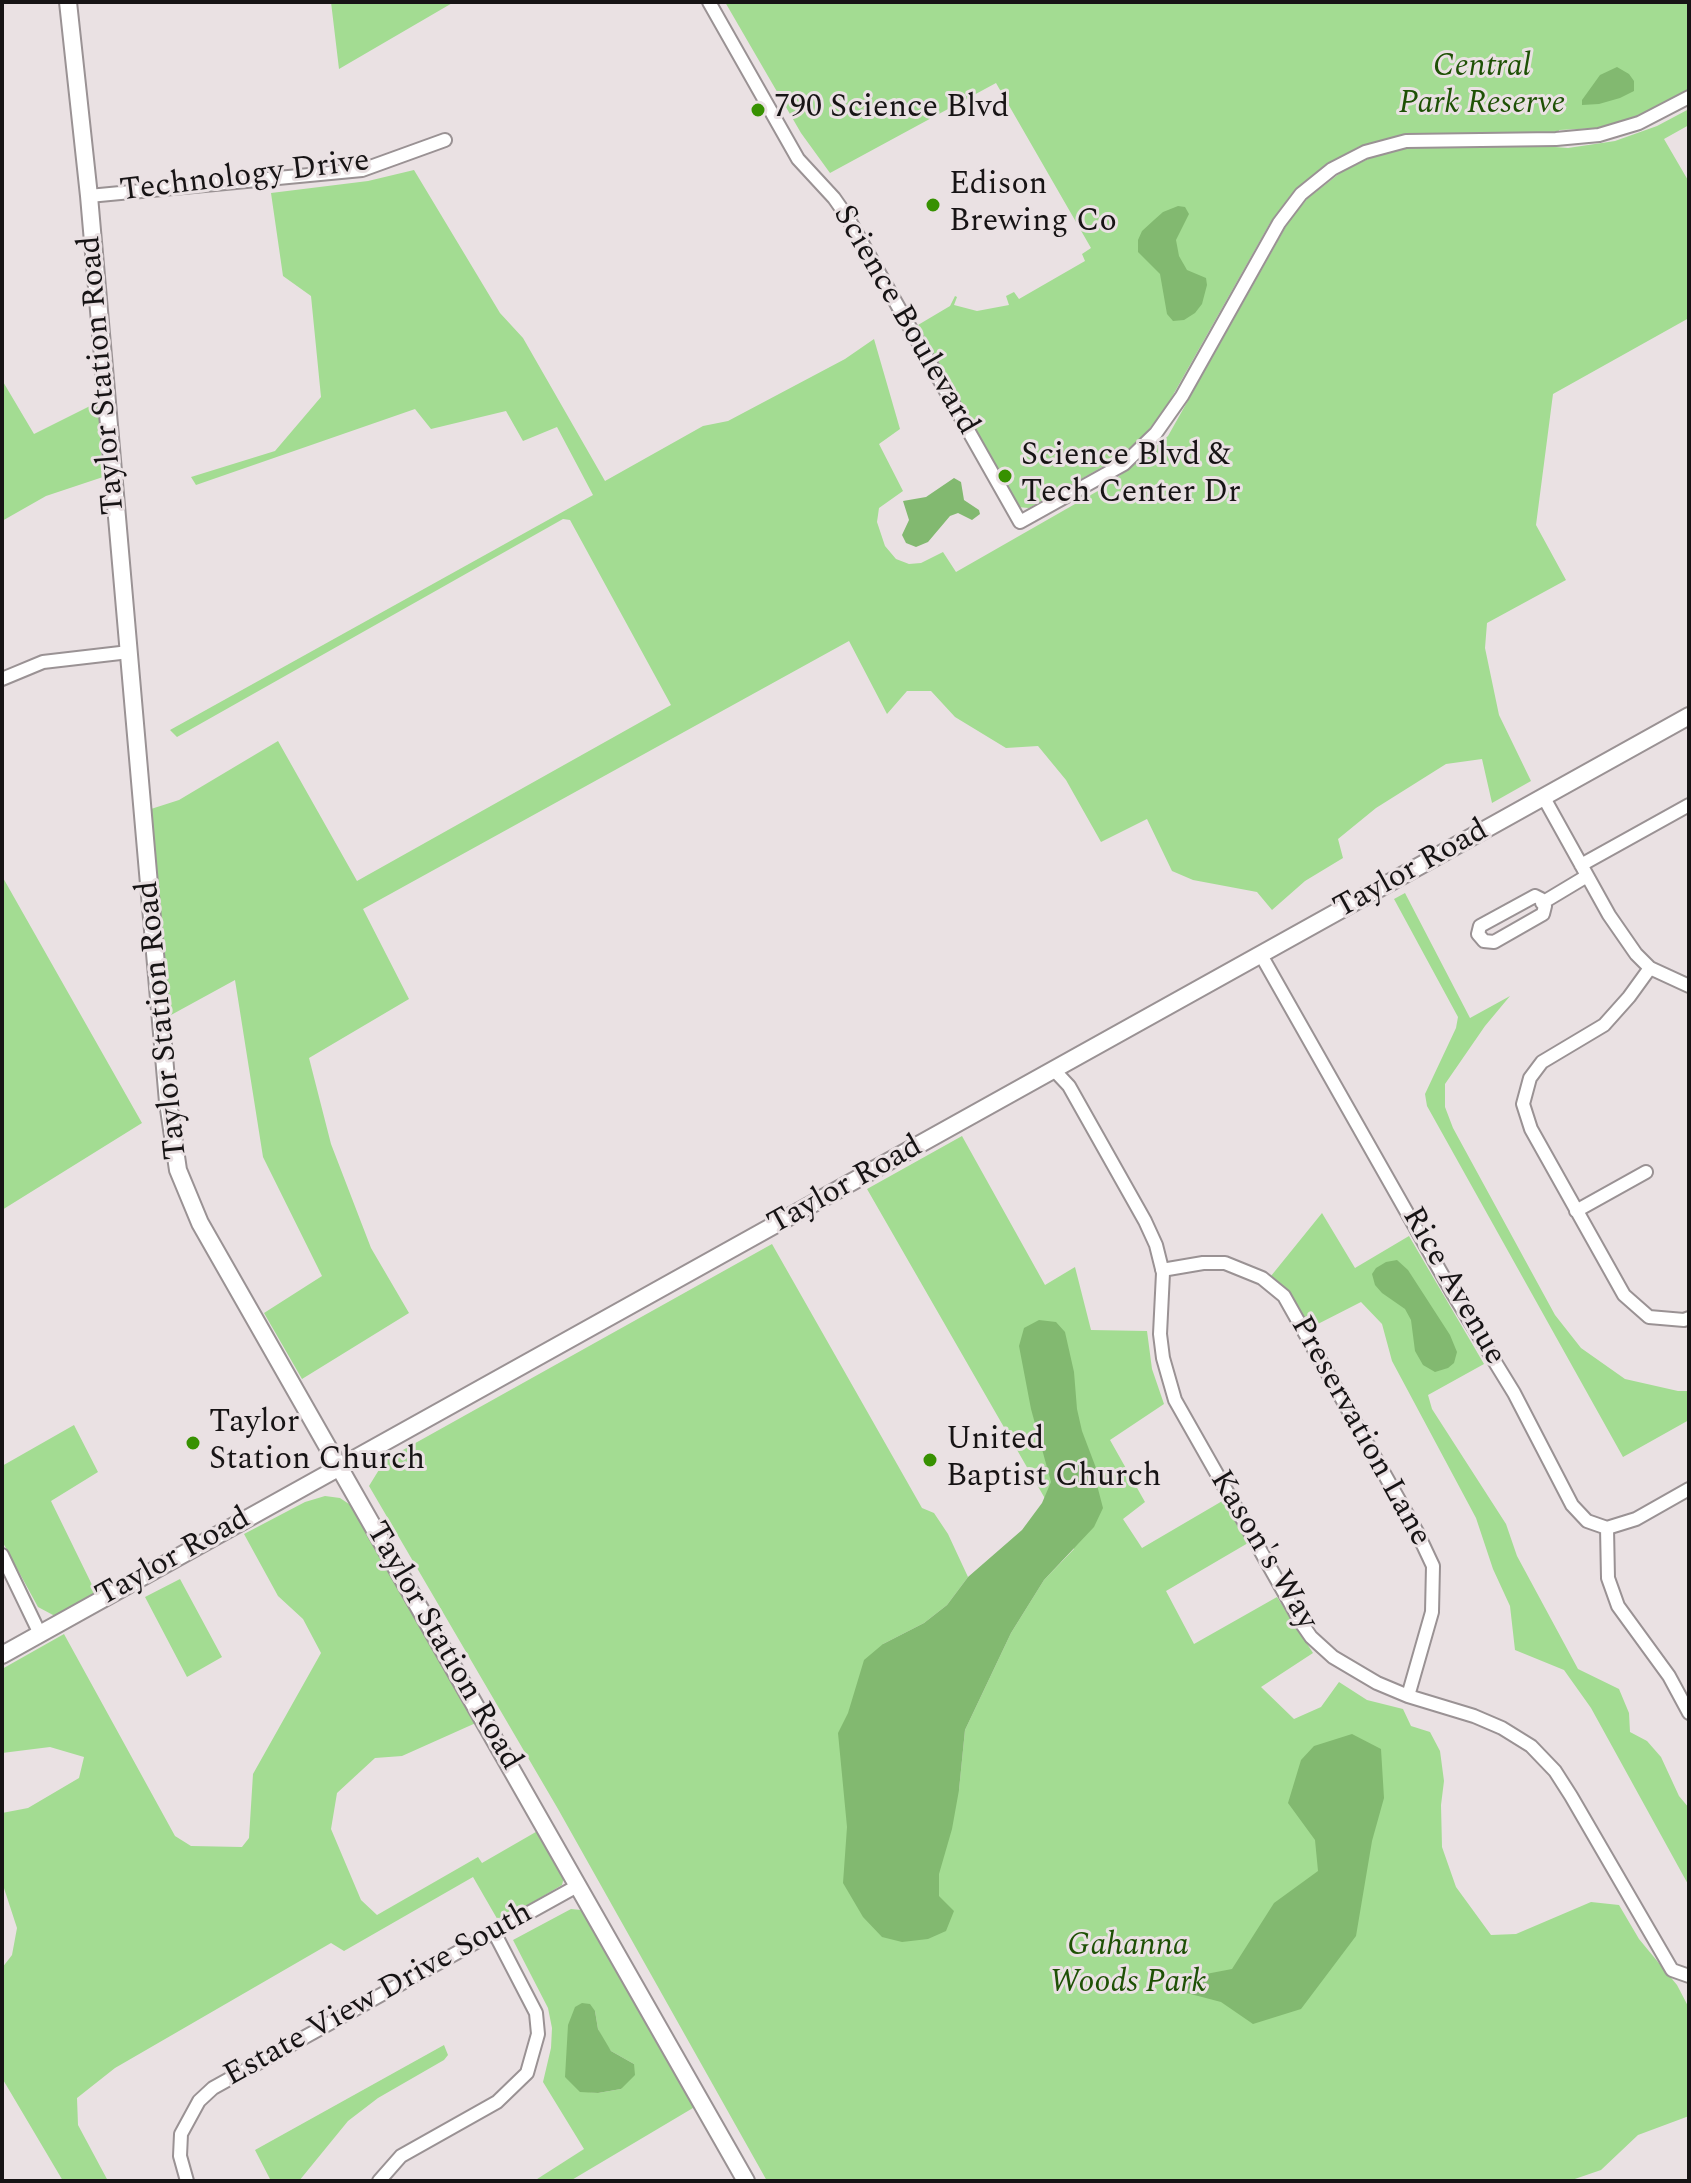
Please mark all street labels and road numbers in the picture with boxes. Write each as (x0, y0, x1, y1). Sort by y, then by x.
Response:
street label: Technology Drive (118, 144, 372, 212)
street label: Science Boulevard (823, 199, 985, 443)
street label: Taylor Station Road (73, 234, 135, 516)
street label: Taylor Road (1328, 813, 1496, 929)
street label: Taylor Station Road (130, 879, 198, 1161)
street label: Taylor Road (762, 1129, 930, 1245)
street label: Rice Avenue (1391, 1201, 1513, 1373)
street label: Preservation Lane (1280, 1311, 1438, 1553)
street label: Kason's Way (1199, 1464, 1325, 1638)
street label: Taylor Road (90, 1501, 258, 1617)
street label: Taylor Station Road (355, 1516, 529, 1778)
street label: Estate View Drive South (218, 1895, 540, 2097)

